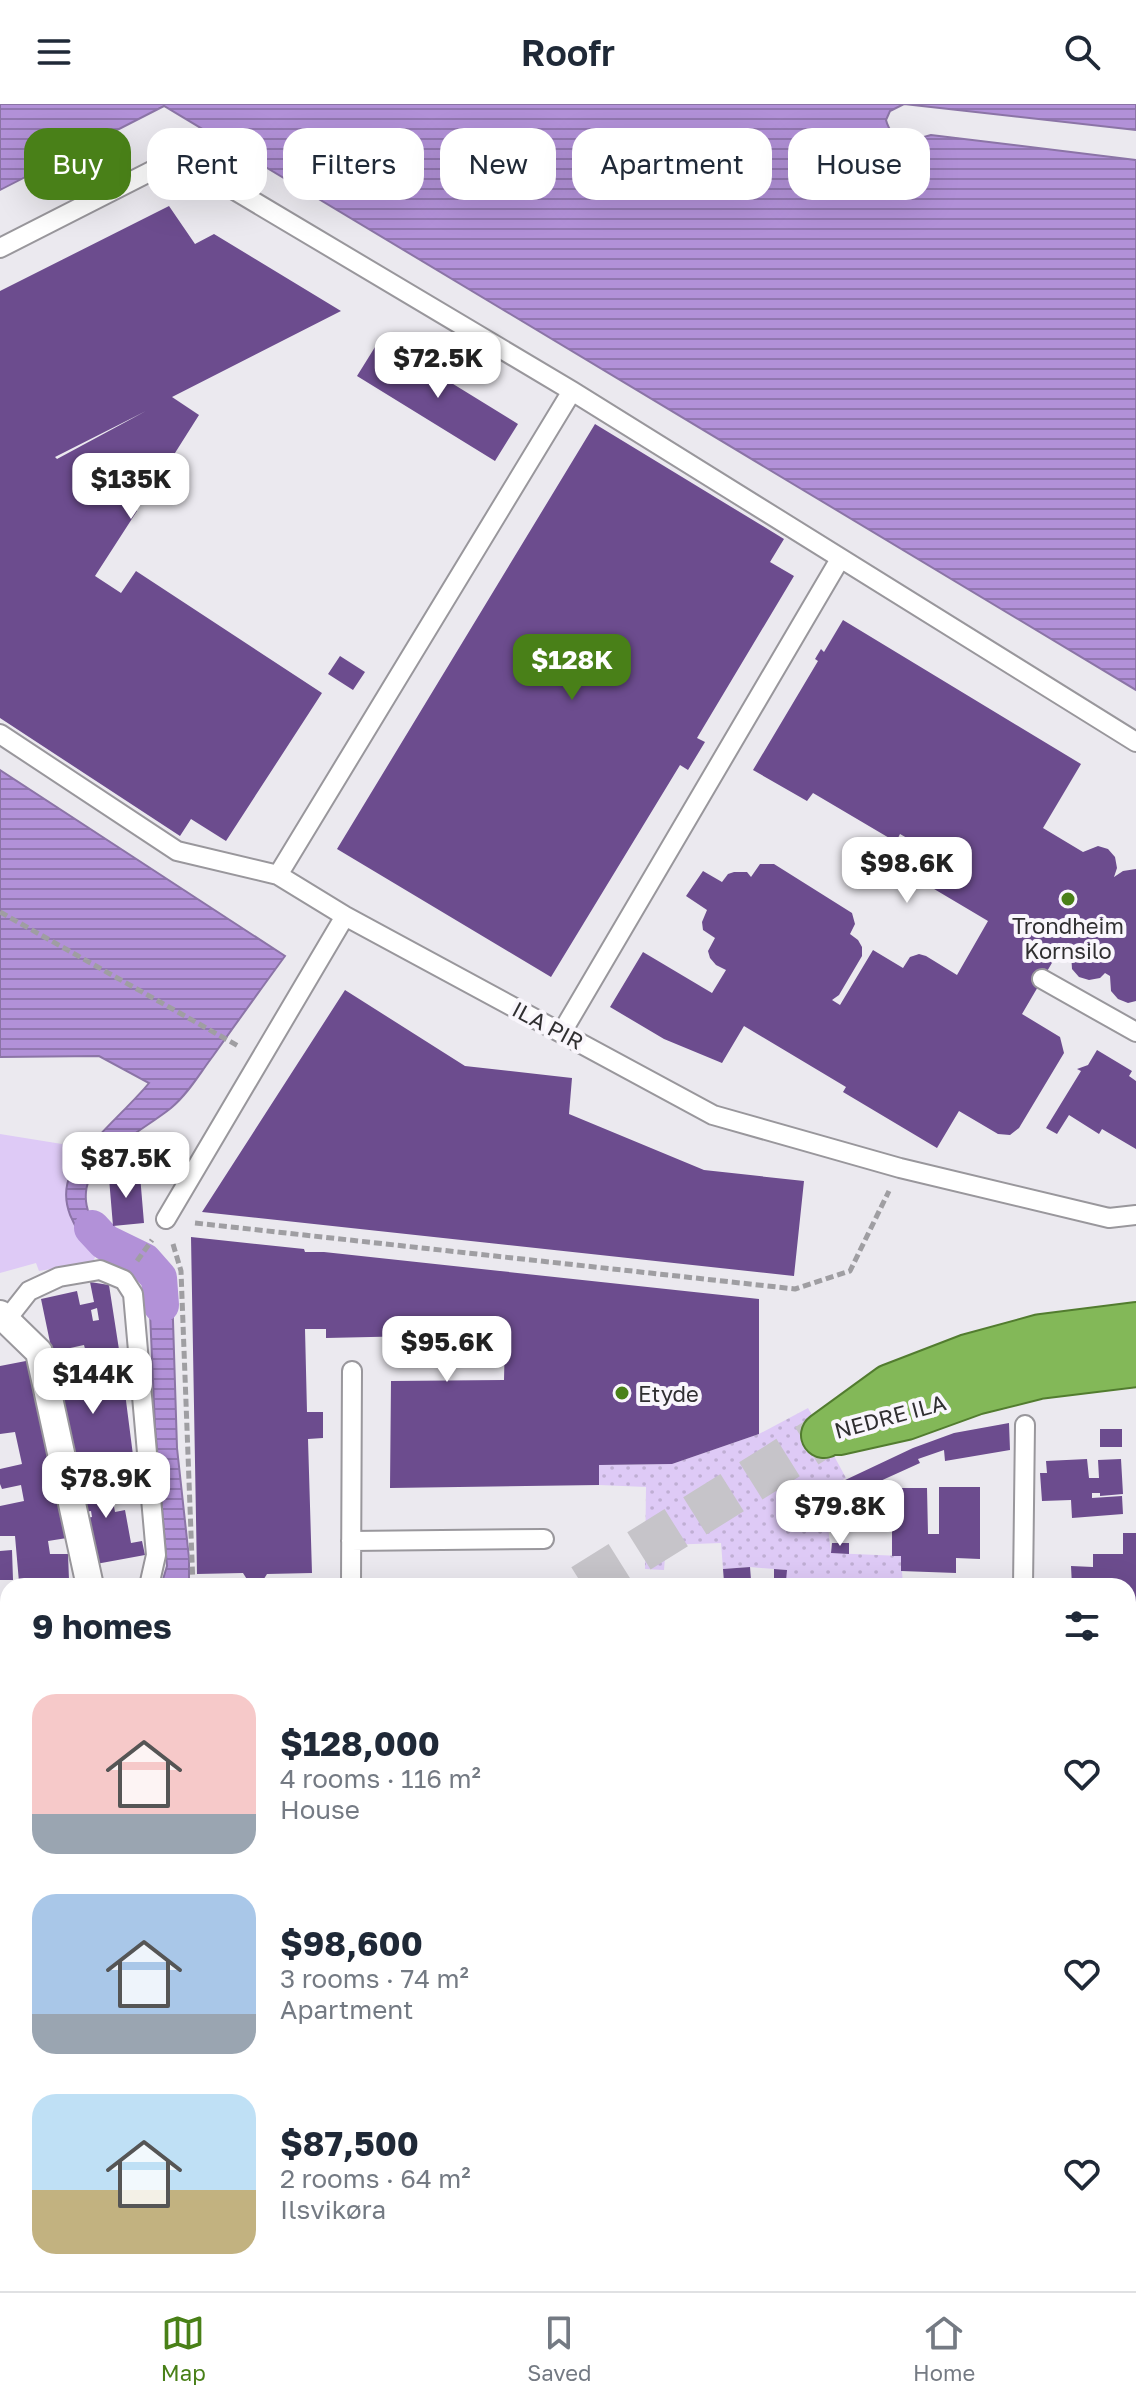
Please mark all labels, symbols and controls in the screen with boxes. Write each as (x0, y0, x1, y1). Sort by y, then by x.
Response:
icon: menu (32, 30, 76, 74)
icon: search (1060, 30, 1104, 74)
text: Roofr (521, 31, 615, 74)
chip: Buy (24, 128, 131, 200)
chip: Rent (147, 128, 267, 200)
chip: Filters (283, 128, 424, 200)
chip: New (440, 128, 556, 200)
chip: Apartment (572, 128, 772, 200)
chip: House (788, 128, 930, 200)
pin: $72.5K (373, 332, 503, 400)
text: $72.5K (393, 342, 483, 373)
pin: $135K (75, 453, 187, 521)
text: $135K (90, 463, 172, 494)
pin: $128K (516, 634, 628, 702)
text: $128K (531, 644, 613, 675)
pin: $98.6K (842, 837, 972, 905)
text: $98.6K (860, 847, 954, 878)
marker: Trondheim Kornsilo (1059, 890, 1077, 908)
place label: Trondheim Kornsilo (1012, 912, 1124, 964)
street label: ILA PIR (508, 995, 588, 1055)
pin: $87.5K (61, 1132, 191, 1200)
text: $87.5K (80, 1142, 172, 1173)
pin: $95.6K (382, 1316, 512, 1384)
text: $95.6K (400, 1326, 494, 1357)
pin: $144K (37, 1348, 149, 1416)
text: $144K (52, 1358, 134, 1389)
place label: Etyde (638, 1380, 699, 1407)
marker: Etyde (613, 1384, 631, 1402)
street label: NEDRE ILA (831, 1388, 949, 1444)
pin: $78.9K (41, 1452, 171, 1520)
text: $78.9K (60, 1462, 152, 1493)
pin: $79.8K (775, 1480, 905, 1548)
text: $79.8K (794, 1490, 886, 1521)
icon: filters (1060, 1604, 1104, 1648)
text: 9 homes (32, 1606, 172, 1646)
text: $128,000 (280, 1723, 440, 1763)
icon: home (96, 1726, 192, 1822)
icon: heart (1060, 1752, 1104, 1796)
text: 4 rooms · 116 m² (280, 1763, 481, 1794)
text: House (280, 1794, 360, 1825)
text: $98,600 (280, 1923, 423, 1963)
icon: home (96, 1926, 192, 2022)
icon: heart (1060, 1952, 1104, 1996)
text: 3 rooms · 74 m² (280, 1963, 469, 1994)
text: Apartment (280, 1994, 413, 2025)
text: $87,500 (280, 2123, 419, 2163)
icon: home (96, 2126, 192, 2222)
icon: heart (1060, 2152, 1104, 2196)
text: 2 rooms · 64 m² (280, 2163, 471, 2194)
text: Ilsvikøra (280, 2194, 386, 2225)
tab: Map (161, 2311, 206, 2386)
tab: Saved (527, 2311, 591, 2386)
tab: Home (913, 2311, 975, 2386)

